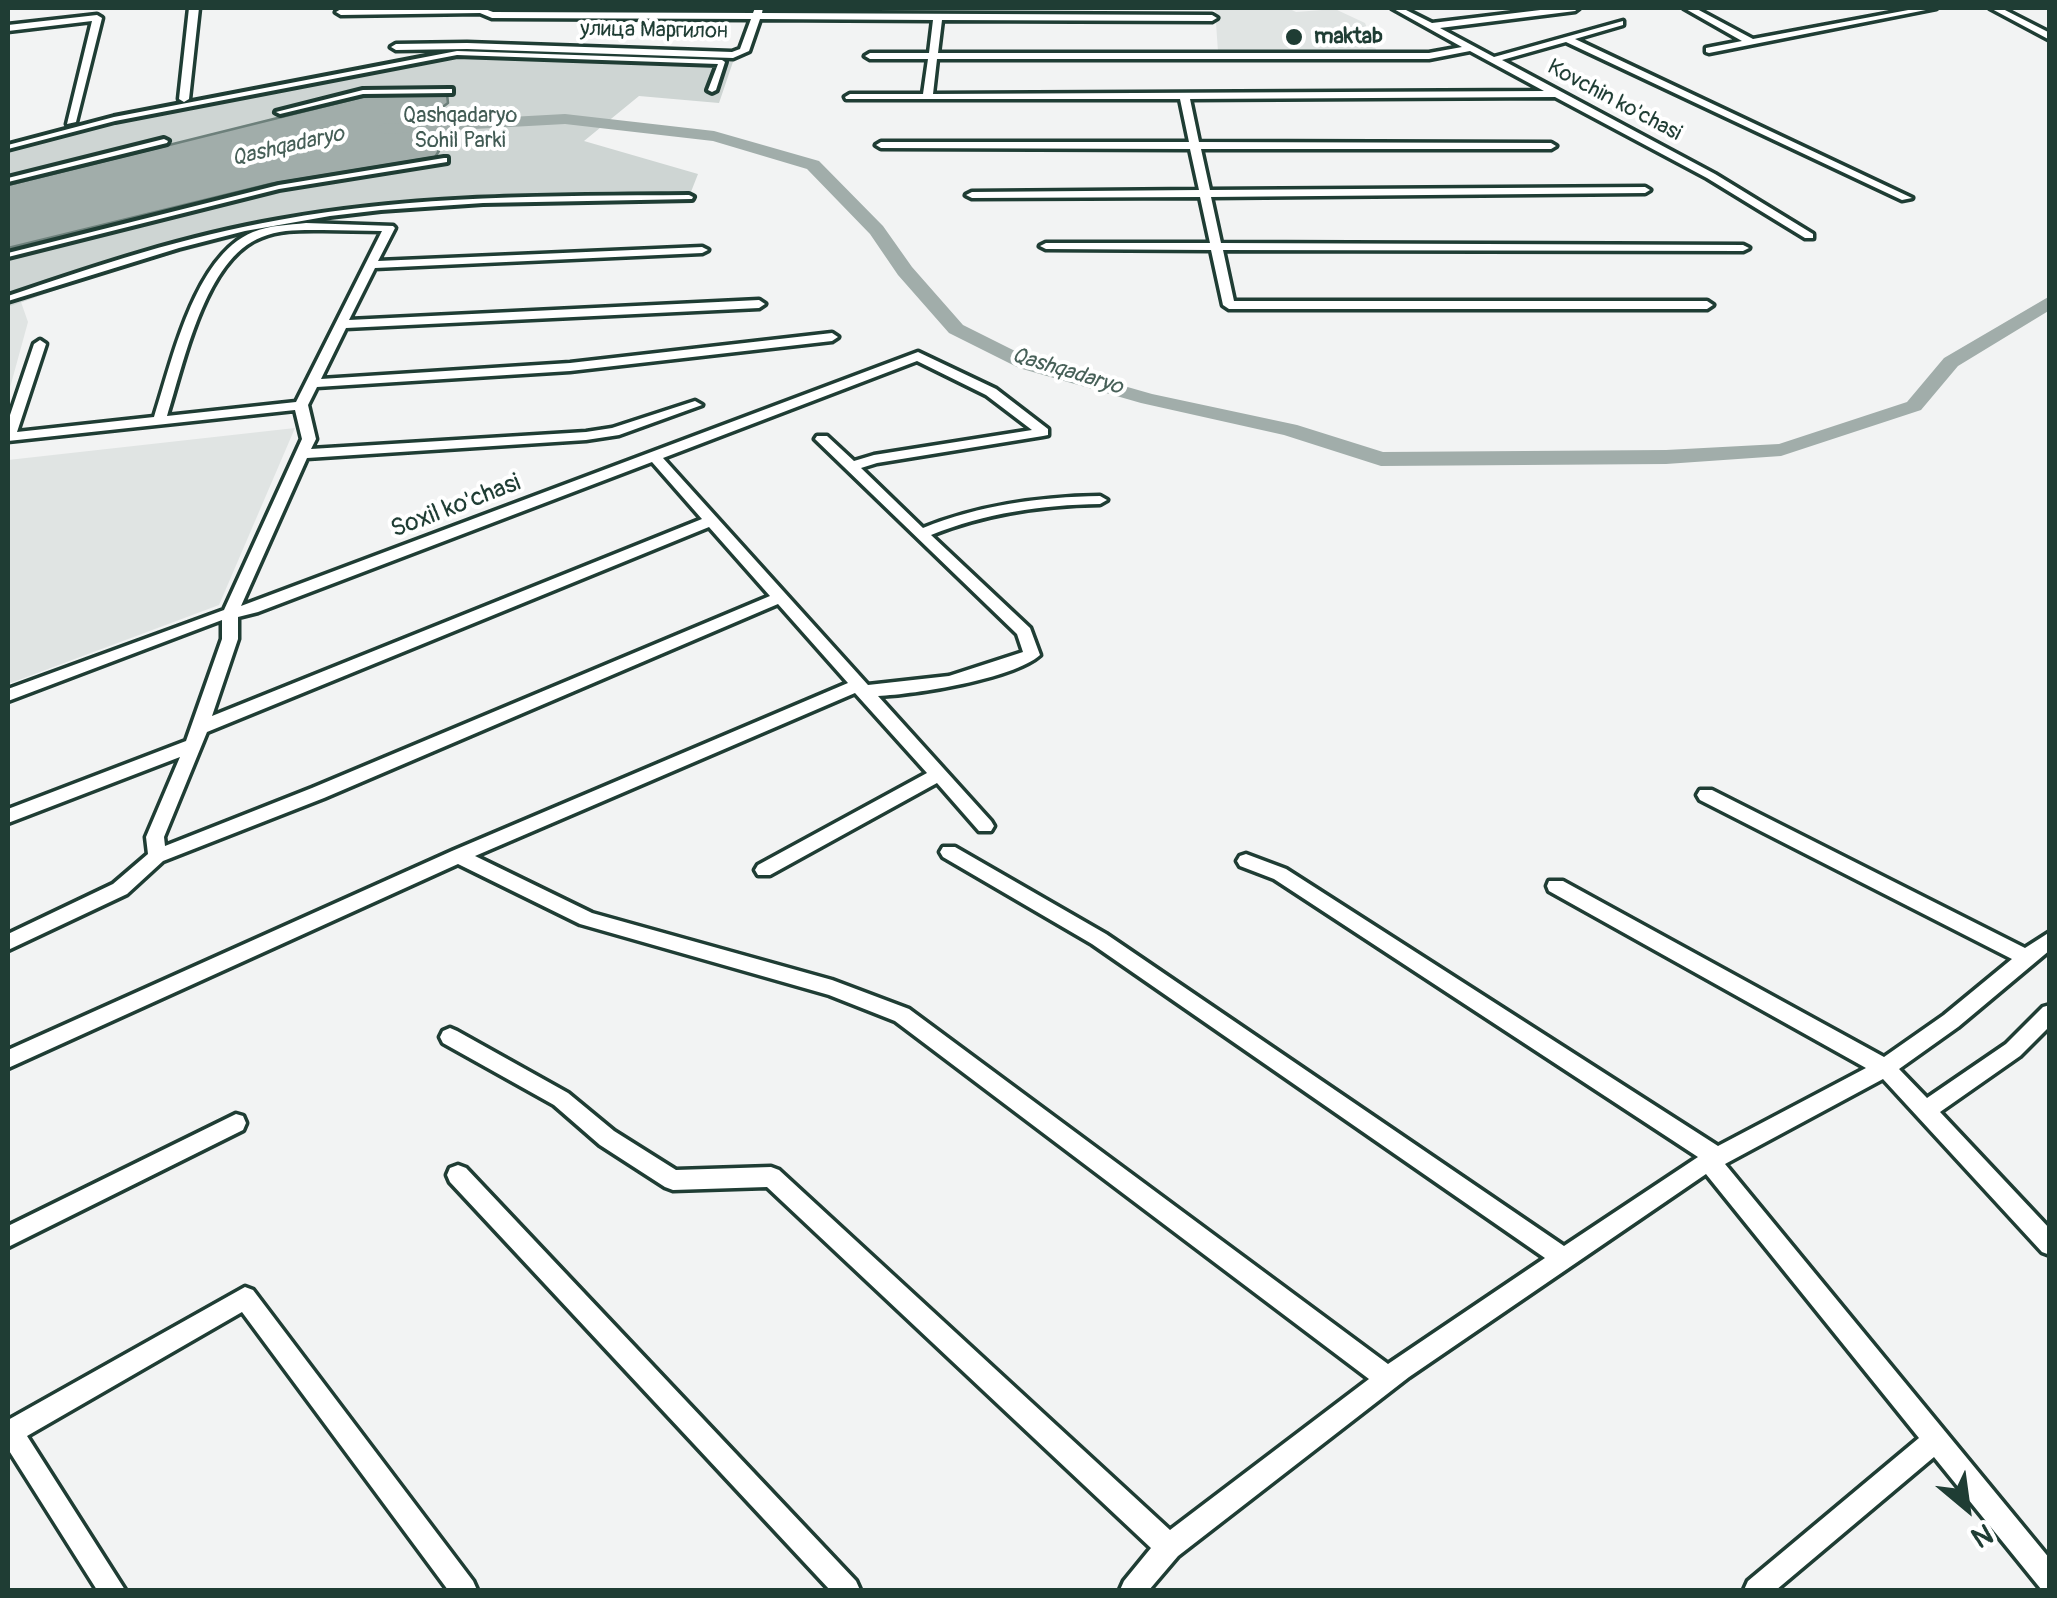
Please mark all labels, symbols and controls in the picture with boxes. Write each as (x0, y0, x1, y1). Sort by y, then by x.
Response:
street label: улица Маргилон (580, 17, 728, 45)
place label: maktab (1314, 24, 1383, 50)
marker: maktab (1283, 26, 1305, 48)
street label: Kovchin ko'chasi (1542, 55, 1686, 147)
park label: Qashqadaryo Sohil Parki (403, 103, 517, 154)
water label: Qashqadaryo (229, 121, 347, 173)
water label: Qashqadaryo (1008, 343, 1126, 401)
street label: Soxil ko'chasi (387, 469, 525, 545)
north arrow (1917, 1458, 2017, 1558)
text: N (1965, 1515, 1999, 1555)

